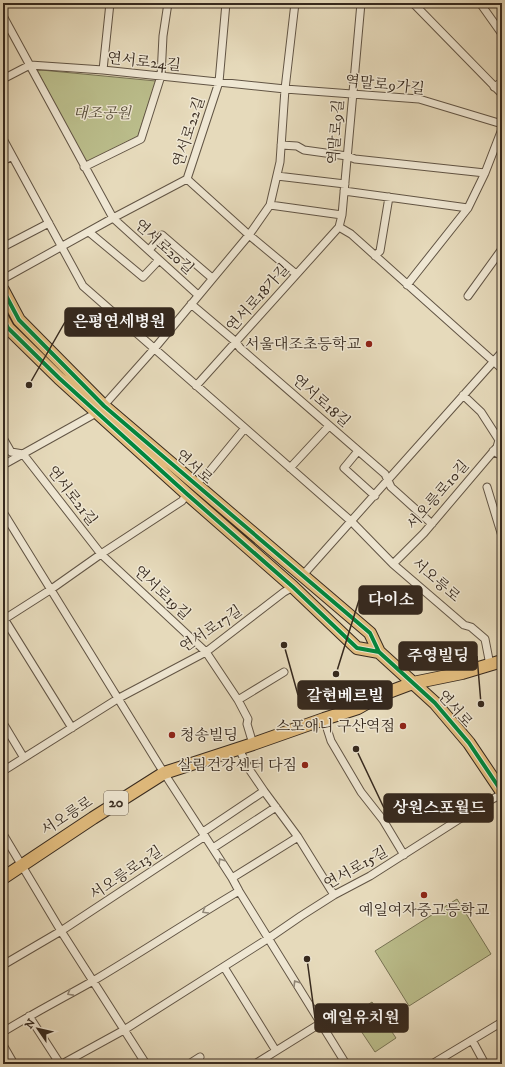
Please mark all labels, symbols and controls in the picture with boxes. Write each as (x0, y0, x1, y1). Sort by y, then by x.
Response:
street label: 연서로24길 (106, 49, 182, 75)
street label: 역말로9가길 (344, 71, 426, 99)
street label: 연서로22길 (169, 94, 209, 170)
street label: 역말로9길 (324, 99, 348, 165)
park label: 대조공원 (73, 104, 132, 123)
street label: 연서로20길 (130, 215, 198, 279)
street label: 연서로18가길 (222, 260, 294, 336)
callout: 은평연세병원 (65, 308, 174, 336)
text: 은평연세병원 (73, 312, 165, 332)
place label: 서울대조초등학교 (245, 335, 362, 354)
marker: 서울대조초등학교 (364, 339, 374, 349)
street label: 연서로18길 (288, 371, 354, 431)
street label: 연서로 (171, 446, 217, 489)
street label: 서오릉로10길 (403, 456, 473, 534)
street label: 연서로21길 (43, 462, 101, 530)
street label: 서오릉로 (408, 554, 464, 607)
street label: 연서로19길 (130, 562, 194, 624)
callout: 다이소 (359, 586, 422, 614)
text: 다이소 (368, 590, 415, 610)
street label: 연서로17길 (176, 601, 246, 657)
callout: 주영빌딩 (399, 642, 477, 670)
text: 주영빌딩 (407, 646, 469, 666)
callout: 갈현베르빌 (298, 681, 392, 709)
text: 갈현베르빌 (306, 686, 384, 706)
street label: 연서로 (433, 686, 477, 732)
place label: 스포애니 구산역점 (276, 717, 395, 736)
marker: 스포애니 구산역점 (398, 721, 408, 731)
place label: 청송빌딩 (180, 726, 238, 745)
marker: 청송빌딩 (167, 730, 177, 740)
place label: 살림건강센터 다짐 (178, 756, 297, 775)
marker: 살림건강센터 다짐 (300, 760, 310, 770)
road number: 20 (104, 791, 128, 815)
street label: 서오릉로 (38, 792, 97, 840)
callout: 상원스포월드 (384, 794, 493, 822)
text: 상원스포월드 (393, 798, 486, 818)
street label: 서오릉로13길 (86, 842, 166, 904)
street label: 연서로15길 (321, 842, 391, 894)
one-way arrow (218, 858, 226, 865)
marker: 예일여자중고등학교 (419, 890, 429, 900)
place label: 예일여자중고등학교 (359, 901, 490, 920)
one-way arrow (202, 906, 209, 914)
one-way arrow (293, 980, 301, 987)
one-way arrow (67, 989, 74, 996)
callout: 예일유치원 (315, 1004, 408, 1032)
text: 예일유치원 (322, 1008, 400, 1028)
north arrow (18, 1009, 58, 1049)
text: N (22, 1016, 39, 1032)

